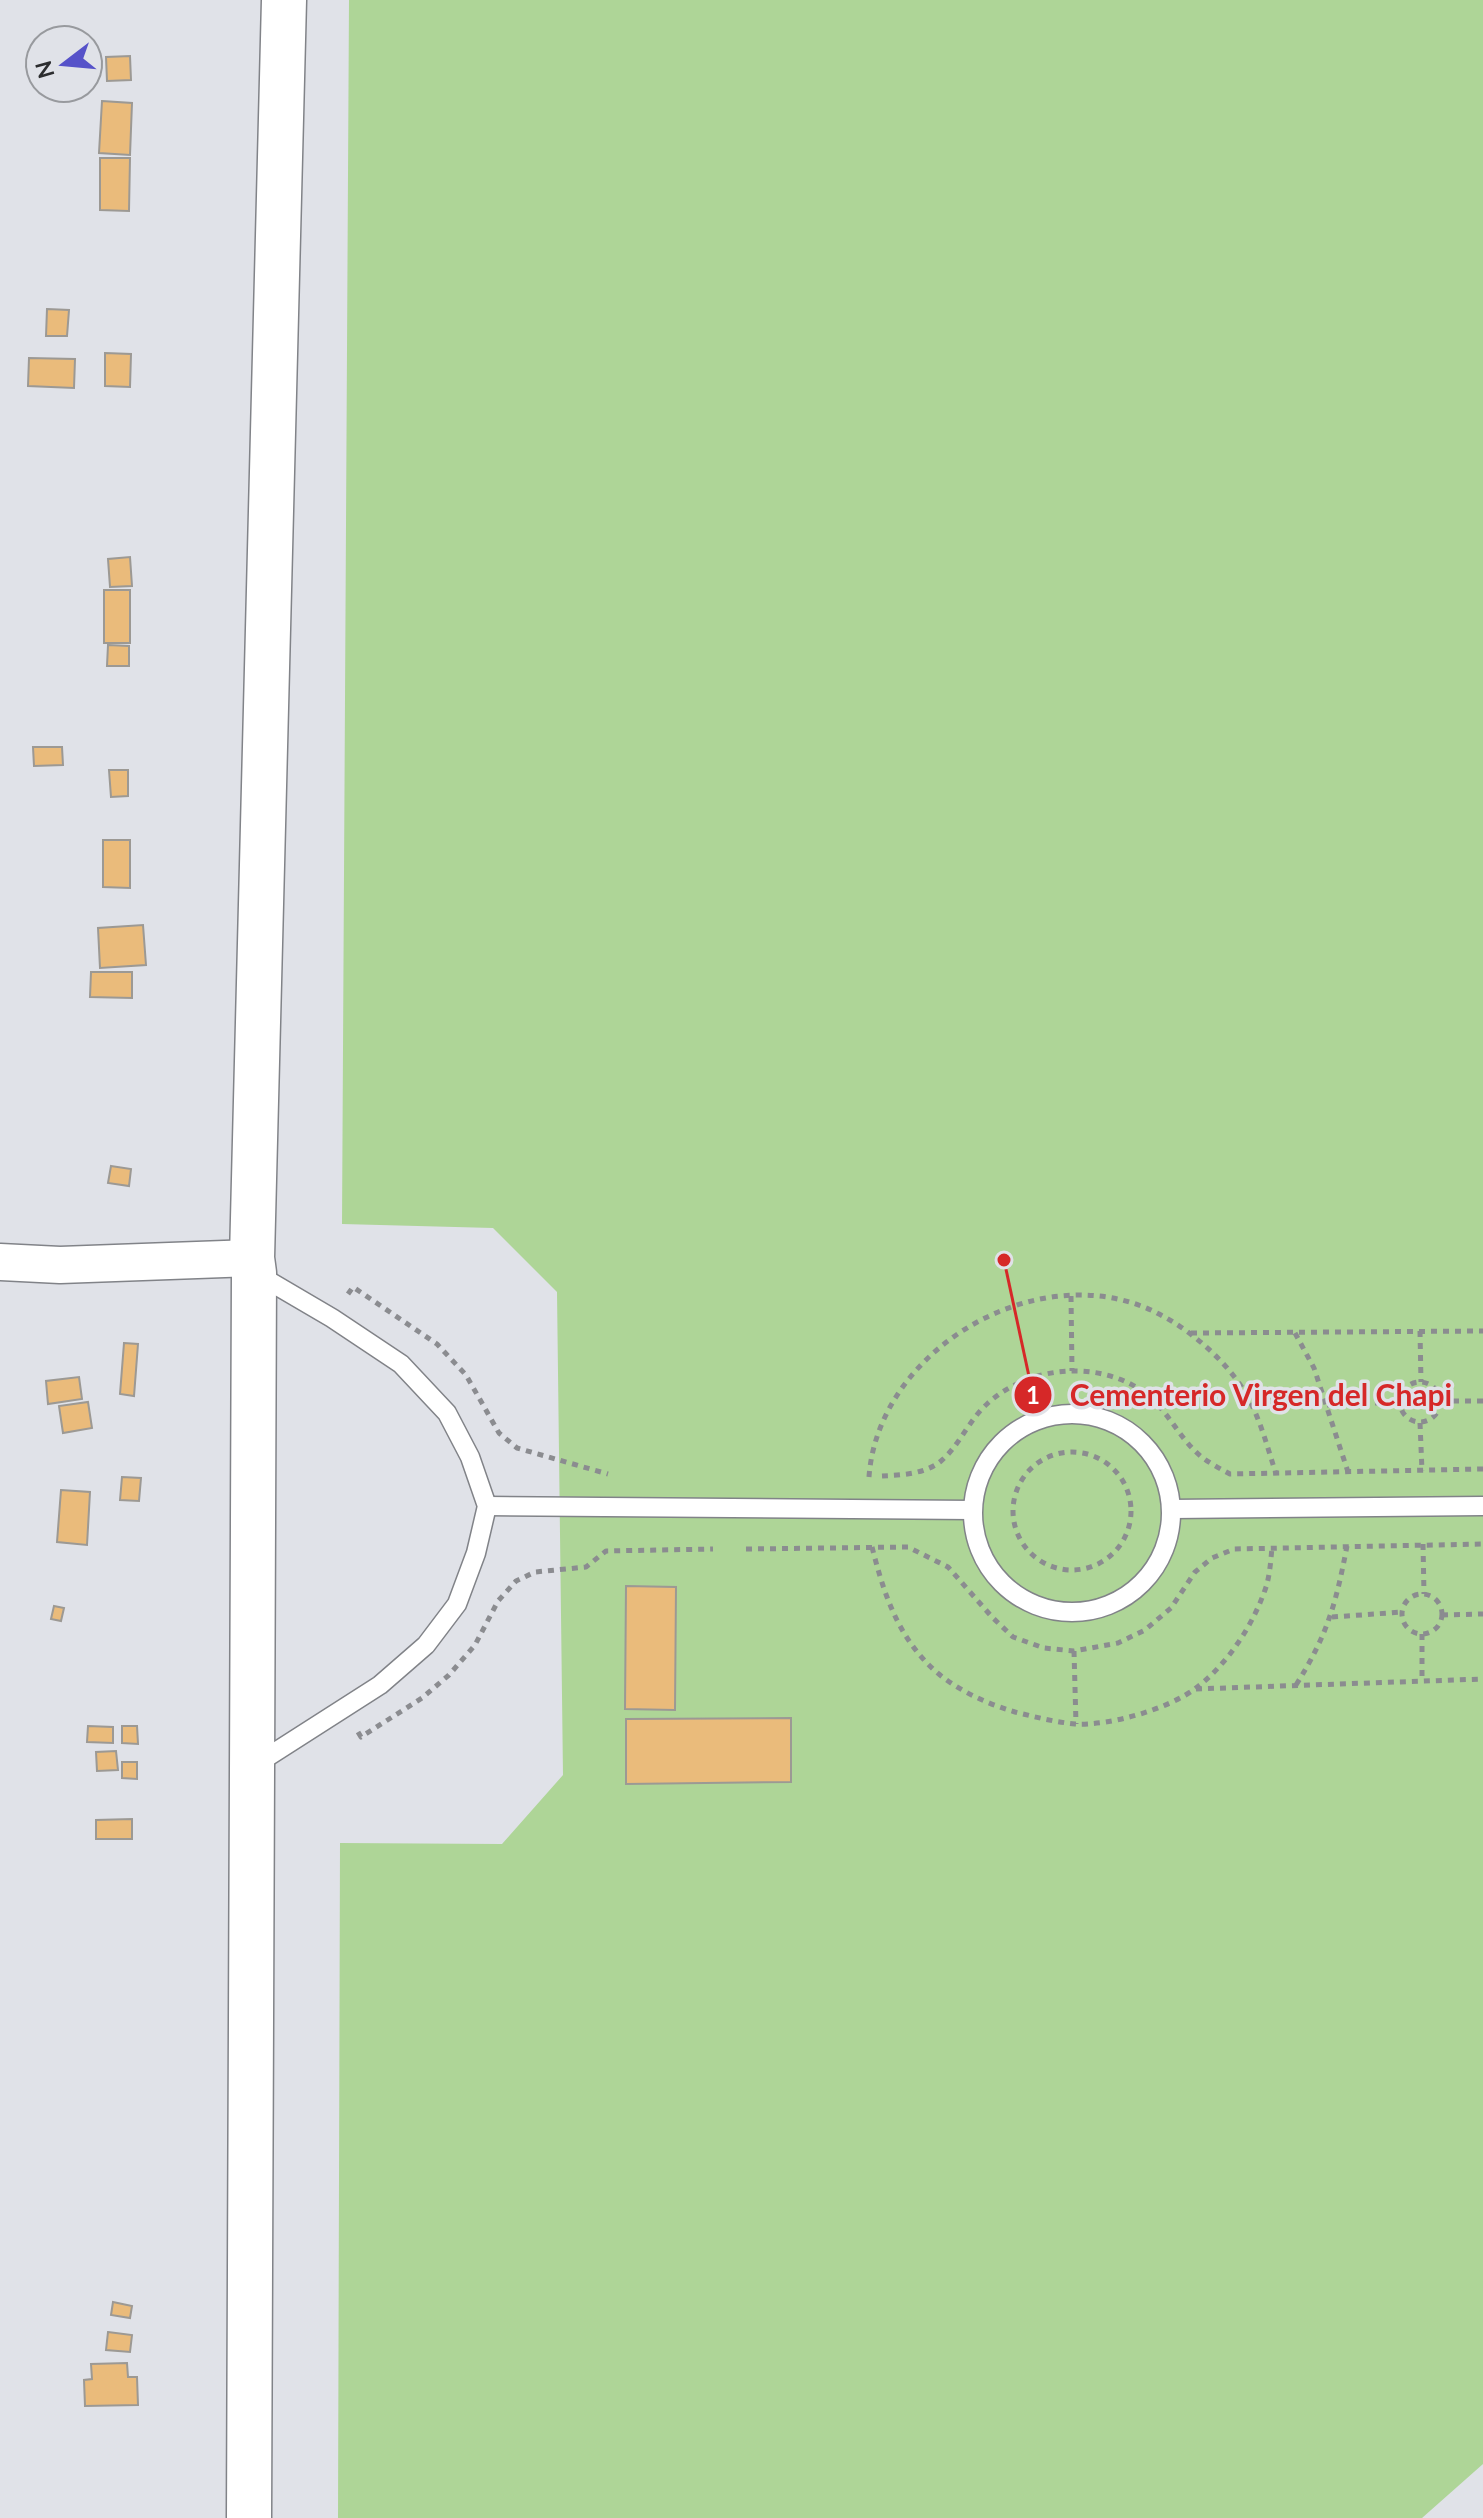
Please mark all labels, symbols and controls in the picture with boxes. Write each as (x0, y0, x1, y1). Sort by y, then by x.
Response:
north arrow (24, 24, 104, 104)
text: N (29, 58, 60, 82)
callout: Cementerio Virgen del Chapi (1013, 1368, 1469, 1422)
text: Cementerio Virgen del Chapi (1070, 1376, 1452, 1412)
text: 1 (1026, 1380, 1040, 1409)

